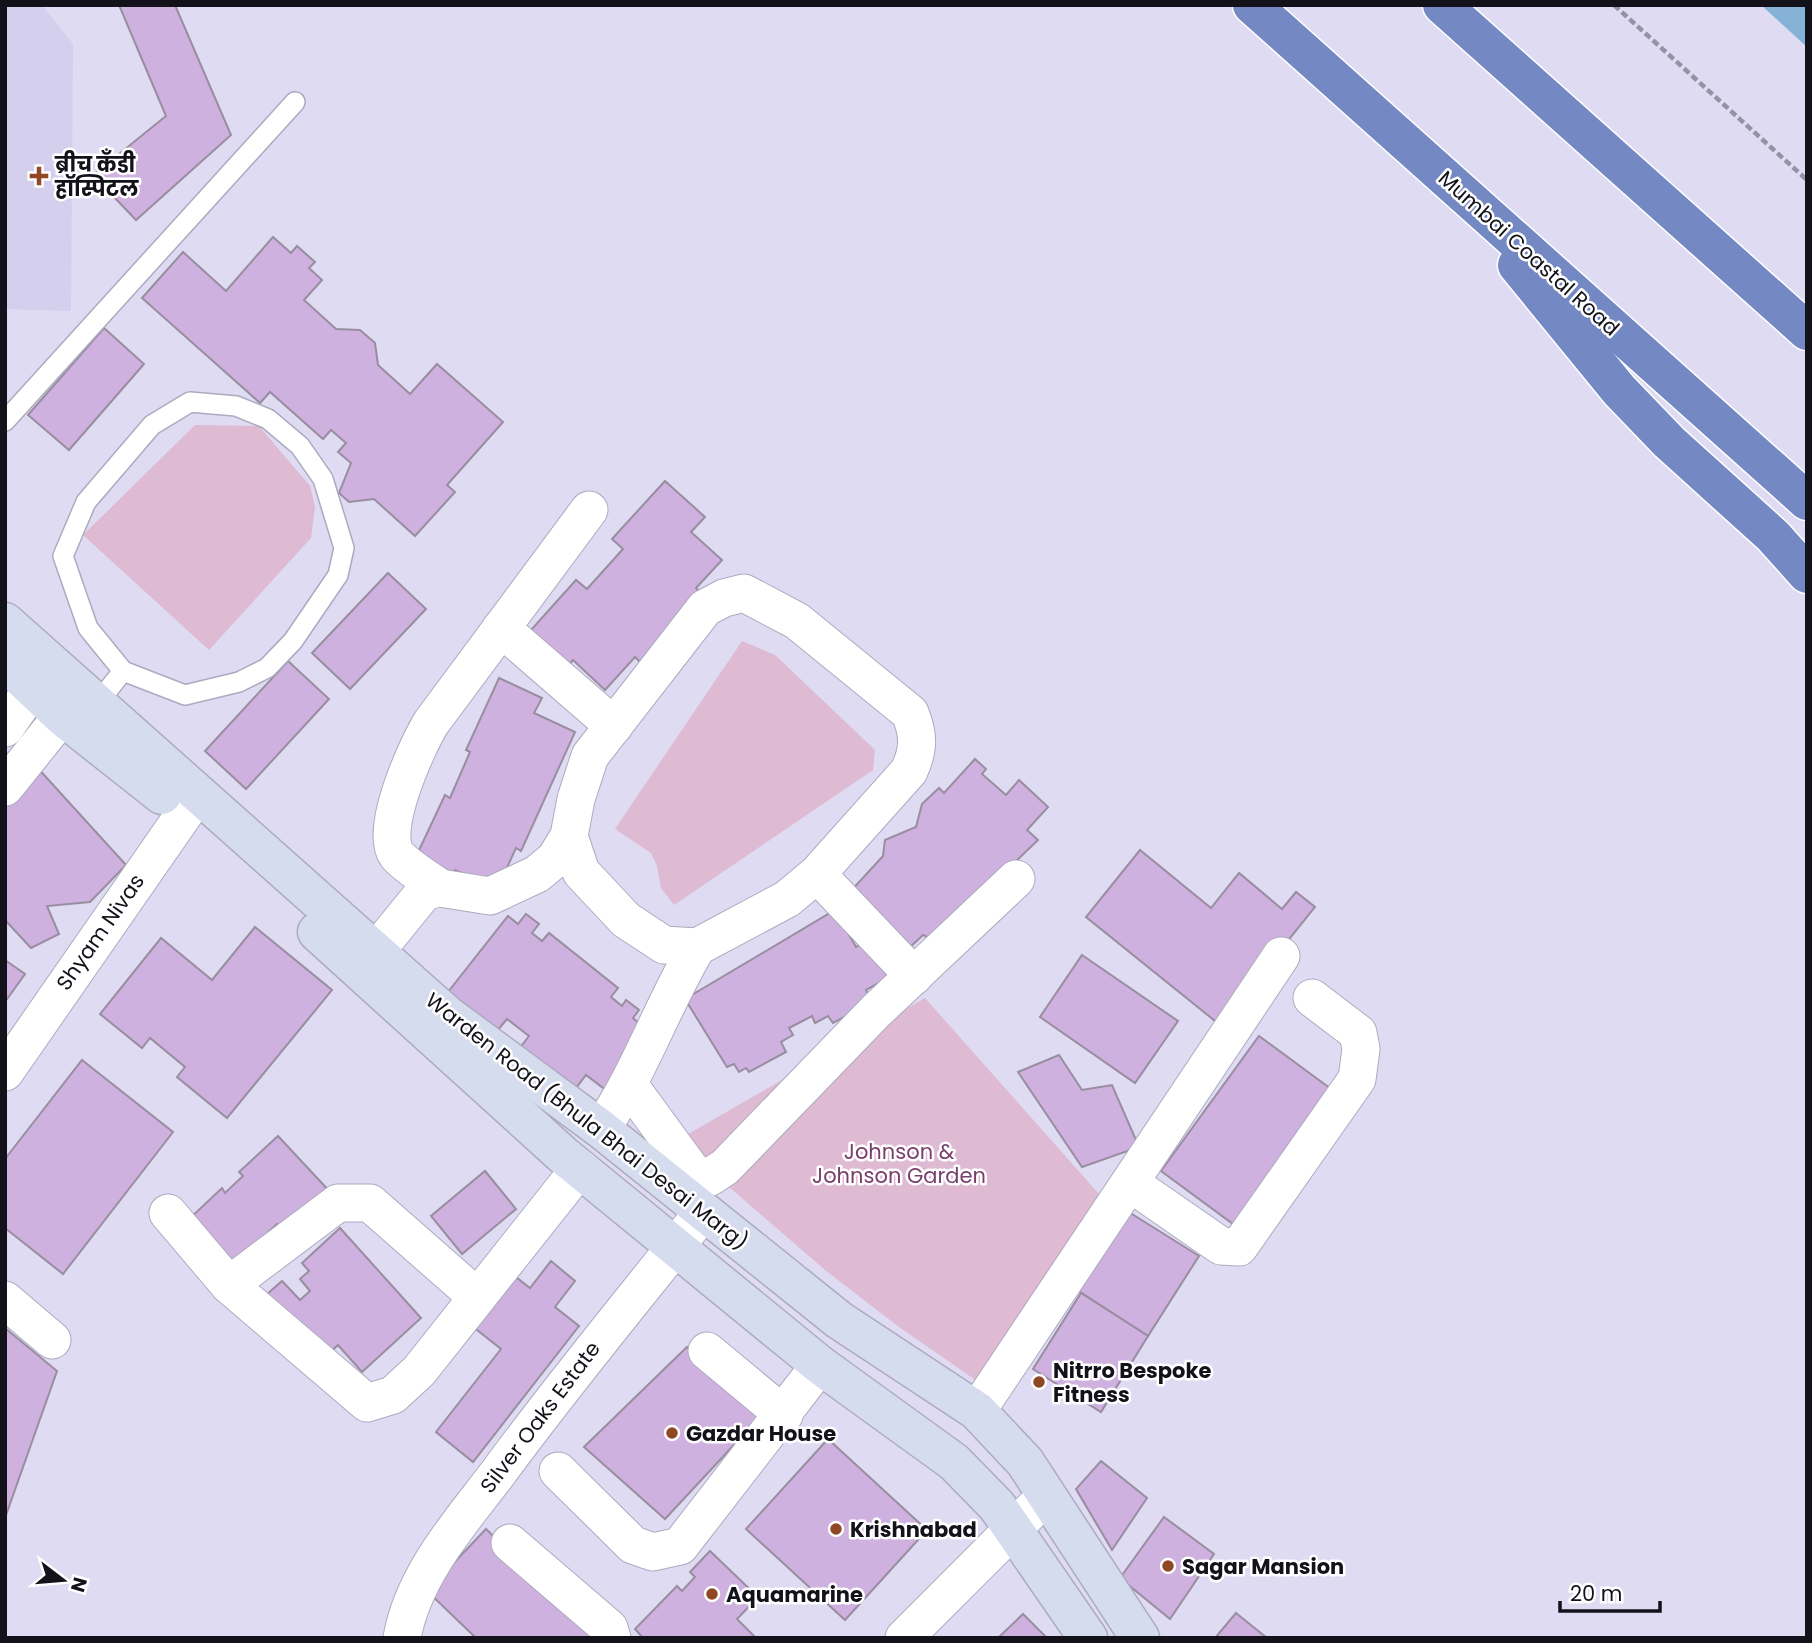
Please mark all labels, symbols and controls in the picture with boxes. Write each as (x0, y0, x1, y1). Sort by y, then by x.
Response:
place label: ब्रीच कँडी हॉस्पिटल (54, 148, 139, 203)
street label: Mumbai Coastal Road (1432, 164, 1626, 342)
marker: ब्रीच कँडी हॉस्पिटल (29, 166, 49, 186)
street label: Shyam Nivas (49, 868, 151, 996)
street label: Warden Road (Bhula Bhai Desai Marg) (420, 986, 754, 1256)
park label: Johnson & Johnson Garden (812, 1137, 986, 1190)
street label: Silver Oaks Estate (473, 1335, 607, 1499)
place label: Nitrro Bespoke Fitness (1053, 1356, 1211, 1409)
marker: Nitrro Bespoke Fitness (1031, 1374, 1047, 1390)
place label: Gazdar House (686, 1419, 836, 1448)
marker: Gazdar House (664, 1425, 680, 1441)
place label: Krishnabad (850, 1515, 977, 1544)
marker: Krishnabad (828, 1521, 844, 1537)
north arrow (28, 1545, 98, 1615)
place label: Sagar Mansion (1182, 1552, 1344, 1581)
marker: Sagar Mansion (1160, 1558, 1176, 1574)
scale bar (1560, 1570, 1660, 1614)
text: N (64, 1574, 94, 1595)
text: 20 m (1570, 1579, 1623, 1608)
place label: Aquamarine (726, 1580, 863, 1609)
marker: Aquamarine (704, 1586, 720, 1602)

